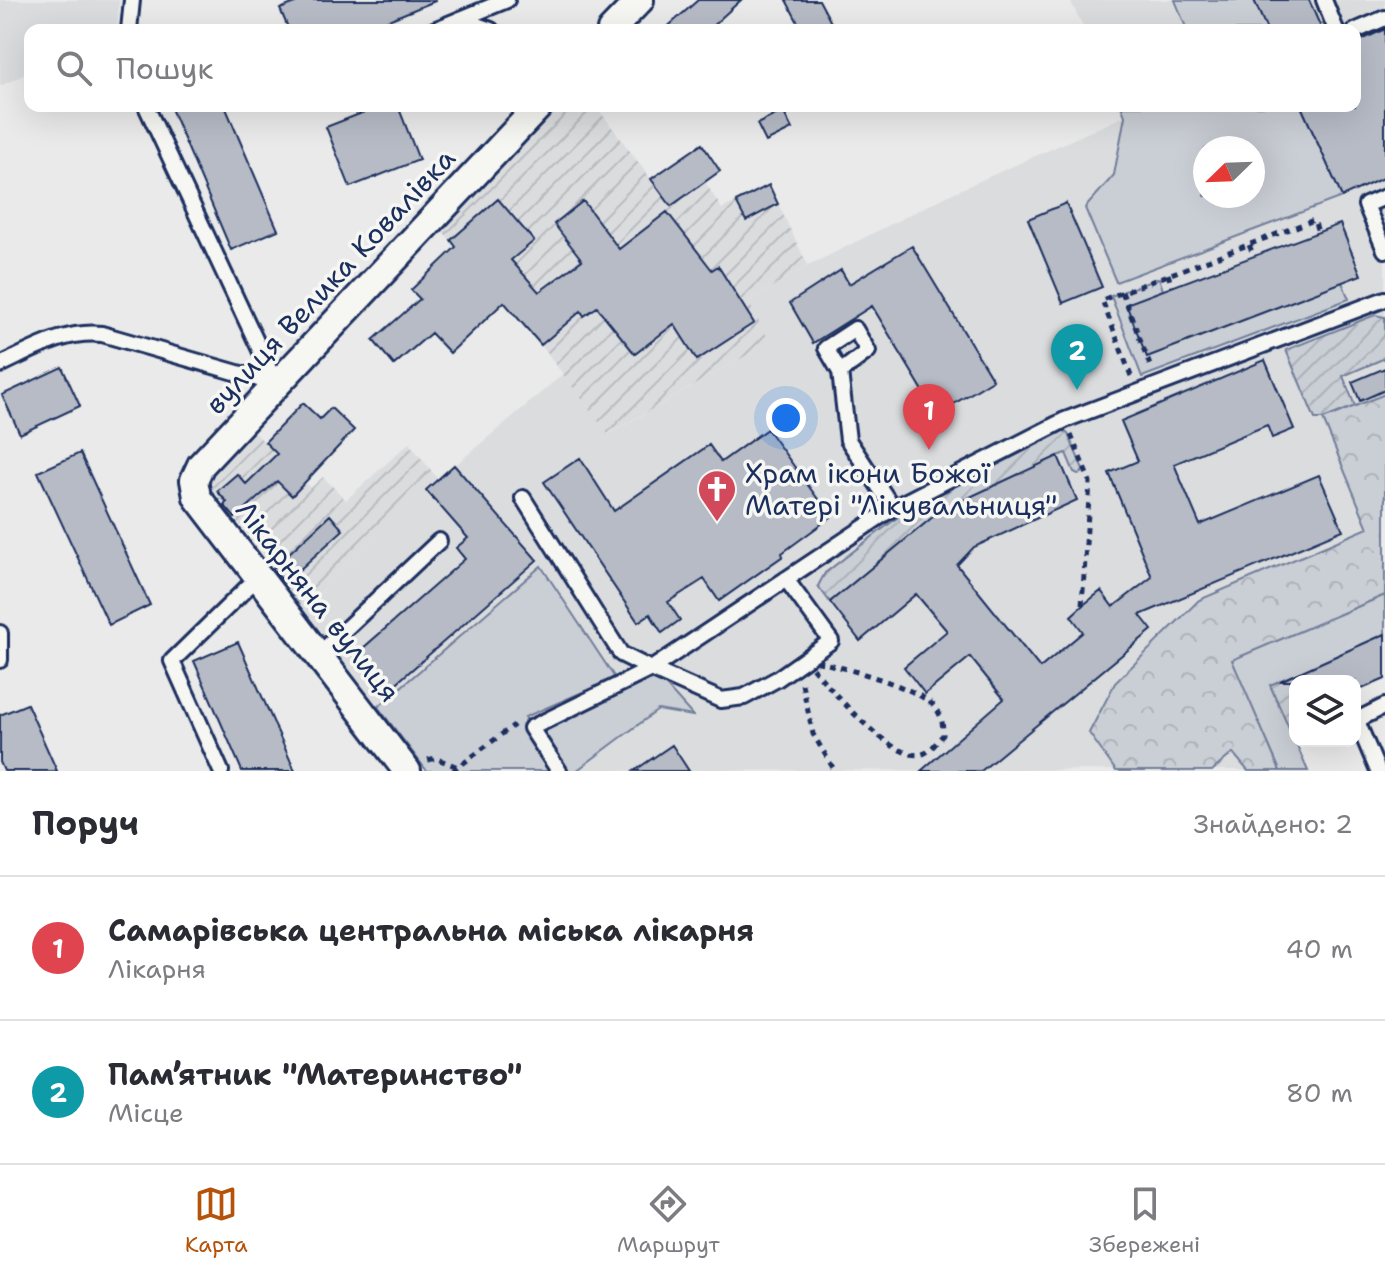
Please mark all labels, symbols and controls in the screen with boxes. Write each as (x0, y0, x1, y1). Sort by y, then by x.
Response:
search box (24, 24, 1361, 112)
icon: search (52, 46, 96, 90)
text: Пошук (116, 48, 213, 89)
north arrow (1193, 136, 1265, 208)
street label: вулиця Велика Ковалівка (197, 140, 463, 422)
pin: 2 (1051, 324, 1103, 390)
pin: 1 (903, 384, 955, 450)
your location (766, 398, 806, 438)
place label: Храм ікони Божої Матері "Лікувальниця" (745, 454, 1058, 524)
church icon: Храм ікони Божої Матері "Лікувальниця" (696, 468, 738, 523)
street label: Лікарняна вулиця (227, 492, 409, 710)
map controls (1289, 675, 1361, 747)
button: layers (1289, 675, 1361, 747)
text: Поруч (32, 800, 139, 846)
text: Знайдено: 2 (1194, 806, 1353, 841)
text: Самарівська центральна міська лікарня (108, 910, 754, 951)
text: 1 (52, 931, 64, 966)
text: 40 m (1286, 931, 1353, 966)
text: Лікарня (108, 951, 206, 986)
text: Пам’ятник "Материнство" (108, 1054, 523, 1095)
text: 2 (49, 1075, 67, 1110)
text: 80 m (1286, 1075, 1353, 1110)
text: Місце (108, 1095, 184, 1130)
tab: Карта (185, 1182, 248, 1259)
tab: Маршрут (617, 1182, 720, 1259)
tab: Збережені (1089, 1182, 1200, 1259)

